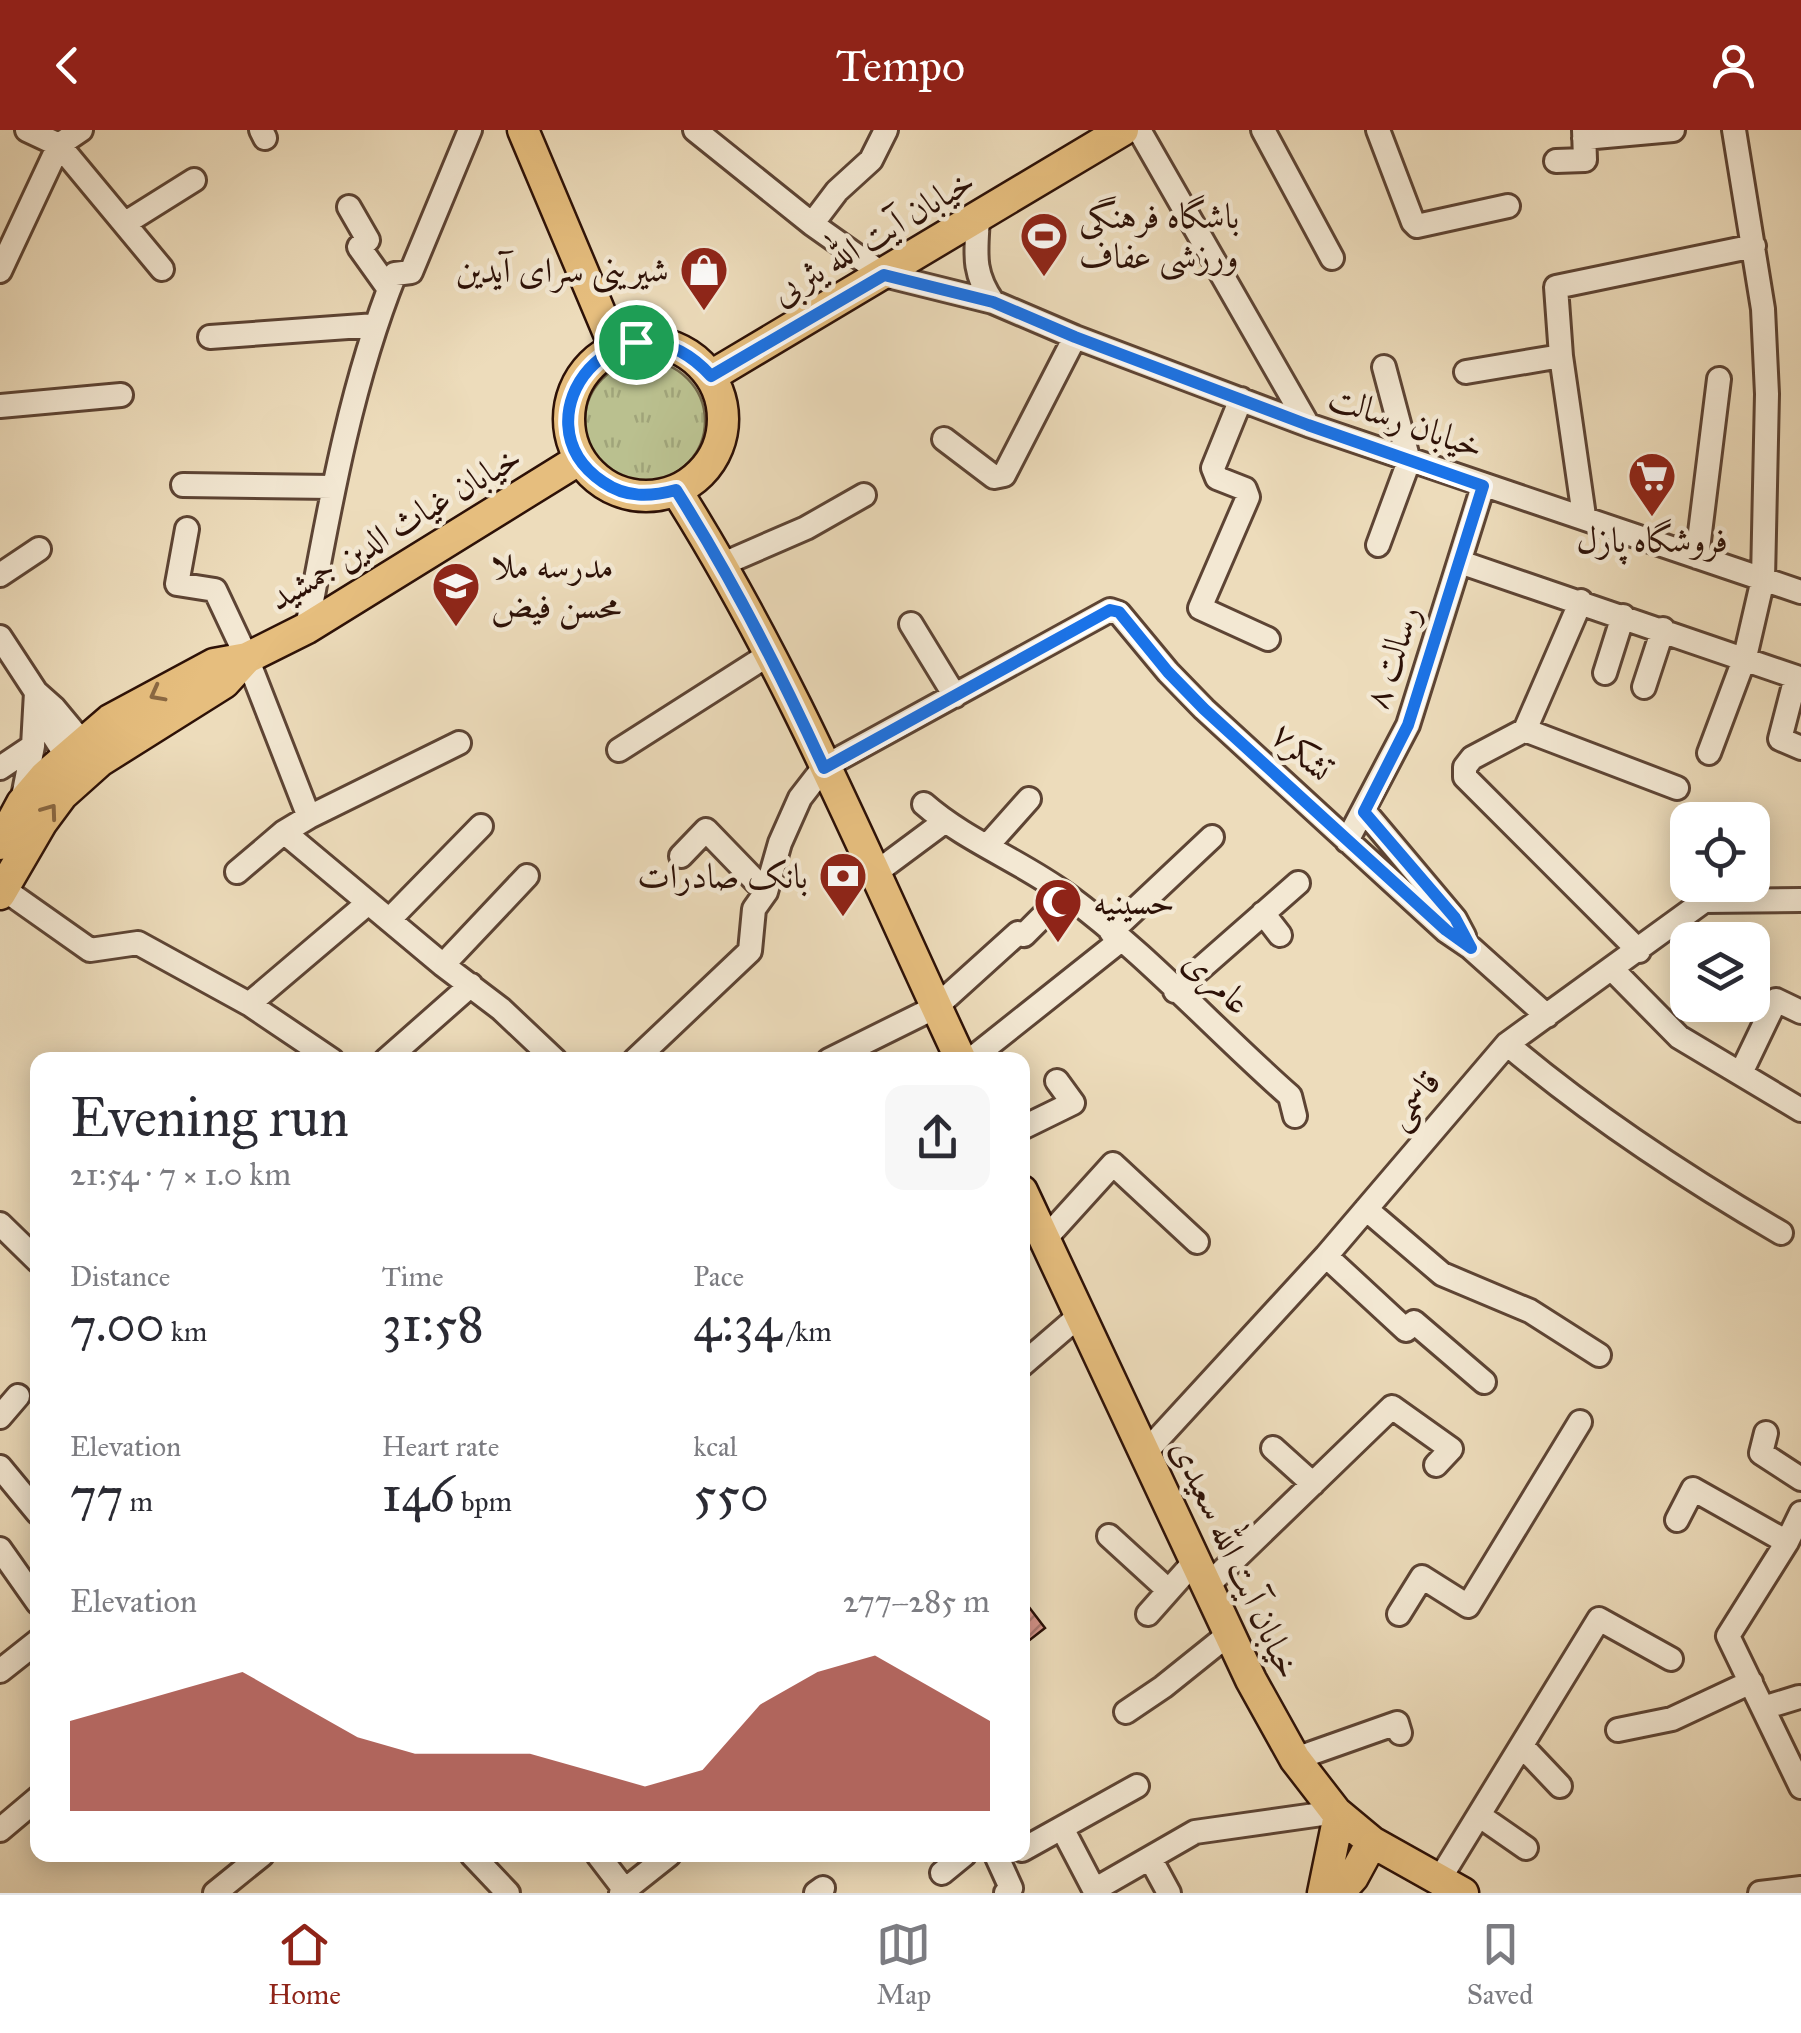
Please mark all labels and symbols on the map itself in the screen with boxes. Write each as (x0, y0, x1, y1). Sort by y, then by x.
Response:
street label: خیابان آیت الله یثربی (760, 154, 984, 317)
place label: باشگاه فرهنگی ورزشی عفاف (1079, 194, 1239, 281)
sports icon: باشگاه فرهنگی ورزشی عفاف (1018, 210, 1070, 278)
shop icon: شیرینی سرای آیدین (678, 244, 730, 312)
place label: شیرینی سرای آیدین (455, 249, 669, 293)
pin (594, 300, 679, 385)
street label: خیابان رسالت (1323, 376, 1489, 468)
street label: خیابان غیاث الدین جمشید (261, 436, 529, 620)
supermarket icon: فروشگاه پازل (1626, 450, 1678, 518)
place label: فروشگاه پازل (1576, 518, 1728, 565)
place label: مدرسه ملا محسن فیض (491, 545, 621, 630)
school or university icon: مدرسه ملا محسن فیض (430, 560, 482, 628)
street label: رسالت ۸ (1354, 599, 1430, 715)
one-way arrow (150, 682, 168, 702)
street label: تشکر۷ (1262, 713, 1342, 791)
one-way arrow (38, 804, 56, 822)
bank icon: بانک صادرات (817, 850, 869, 918)
place label: بانک صادرات (637, 855, 808, 898)
mosque icon: حسینیه (1032, 876, 1084, 944)
place label: حسینیه (1093, 881, 1175, 924)
street label: عامری (1173, 940, 1260, 1025)
street label: قاسمی (1376, 1061, 1451, 1138)
street label: خیابان آیت الله سعیدی (1162, 1430, 1316, 1686)

